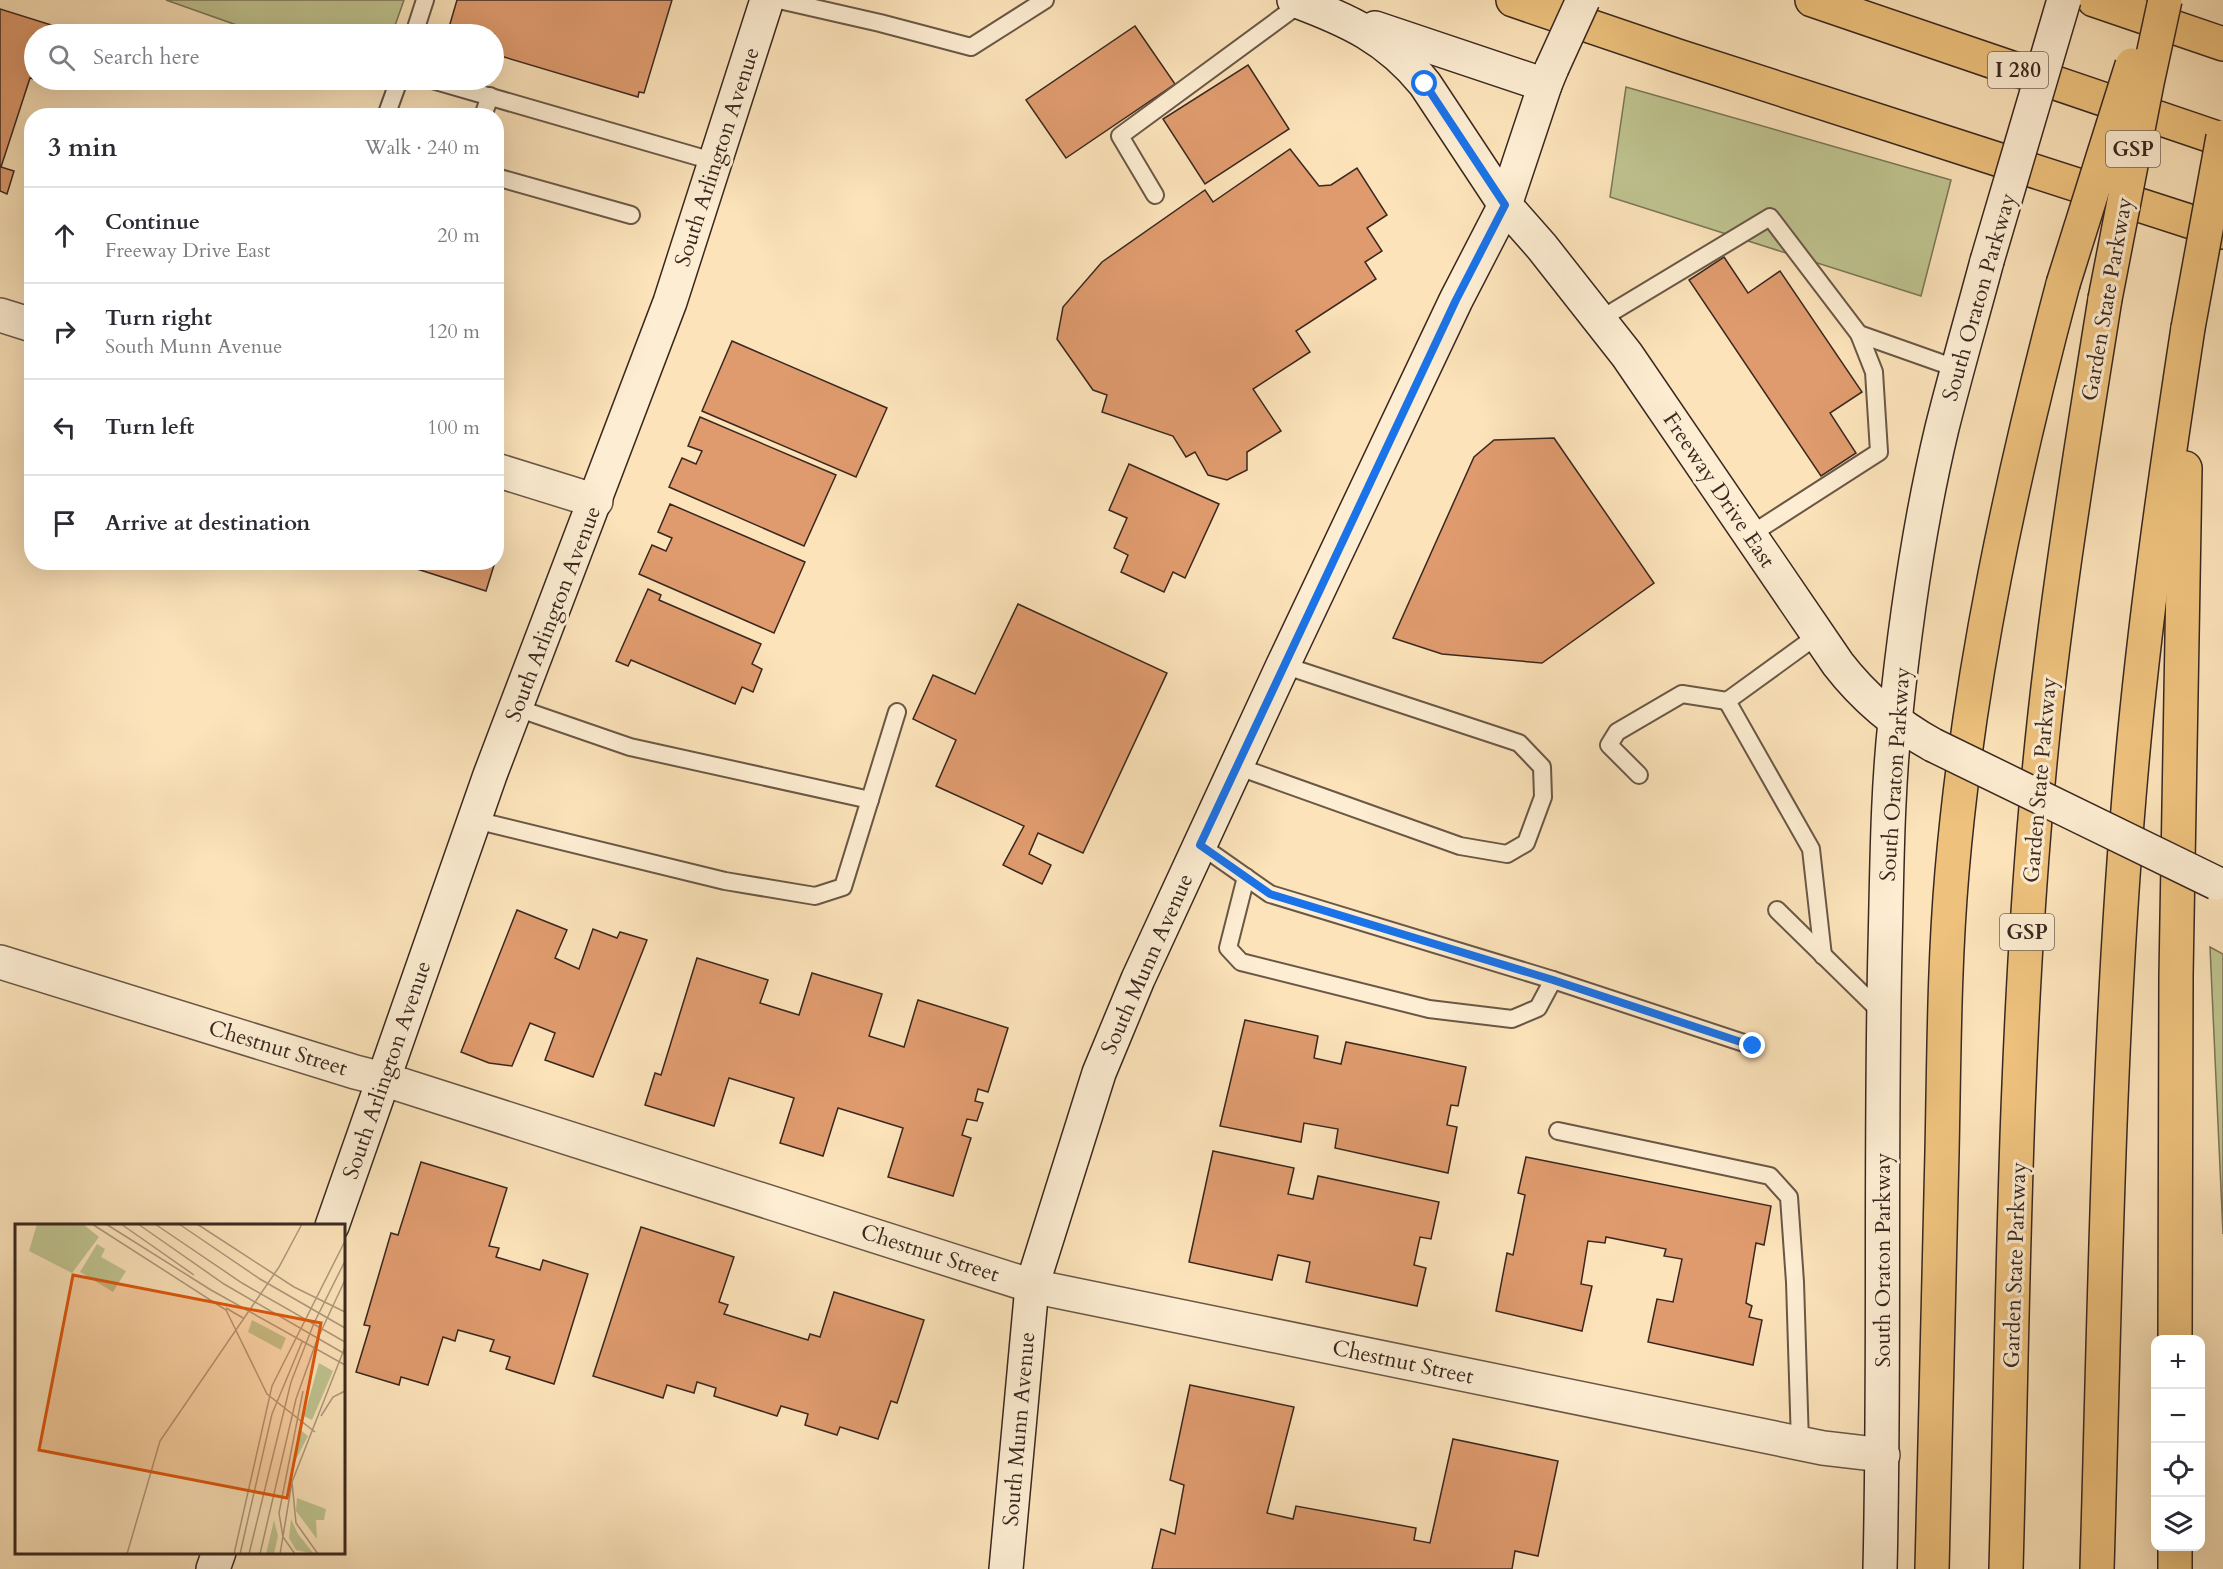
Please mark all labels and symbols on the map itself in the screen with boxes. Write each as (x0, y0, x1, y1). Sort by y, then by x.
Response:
street label: South Arlington Avenue (667, 44, 767, 270)
road number: I 280 (1988, 52, 2048, 88)
route start (1411, 70, 1437, 96)
road number: GSP (2106, 131, 2160, 167)
street label: South Oraton Parkway (1935, 189, 2023, 404)
street label: Garden State Parkway (2074, 194, 2140, 403)
street label: Freeway Drive East (1656, 406, 1782, 574)
street label: South Arlington Avenue (498, 502, 608, 726)
street label: South Oraton Parkway (1873, 665, 1917, 882)
street label: Garden State Parkway (2016, 675, 2064, 884)
street label: South Munn Avenue (1094, 869, 1200, 1059)
road number: GSP (2000, 914, 2054, 950)
street label: South Arlington Avenue (336, 957, 438, 1183)
street label: Chestnut Street (205, 1013, 351, 1083)
route end (1739, 1032, 1765, 1058)
street label: South Oraton Parkway (1868, 1152, 1898, 1367)
street label: Garden State Parkway (1996, 1161, 2034, 1369)
street label: Chestnut Street (857, 1217, 1003, 1289)
inset map (15, 1224, 345, 1554)
street label: South Munn Avenue (996, 1331, 1042, 1527)
street label: Chestnut Street (1330, 1332, 1476, 1392)

